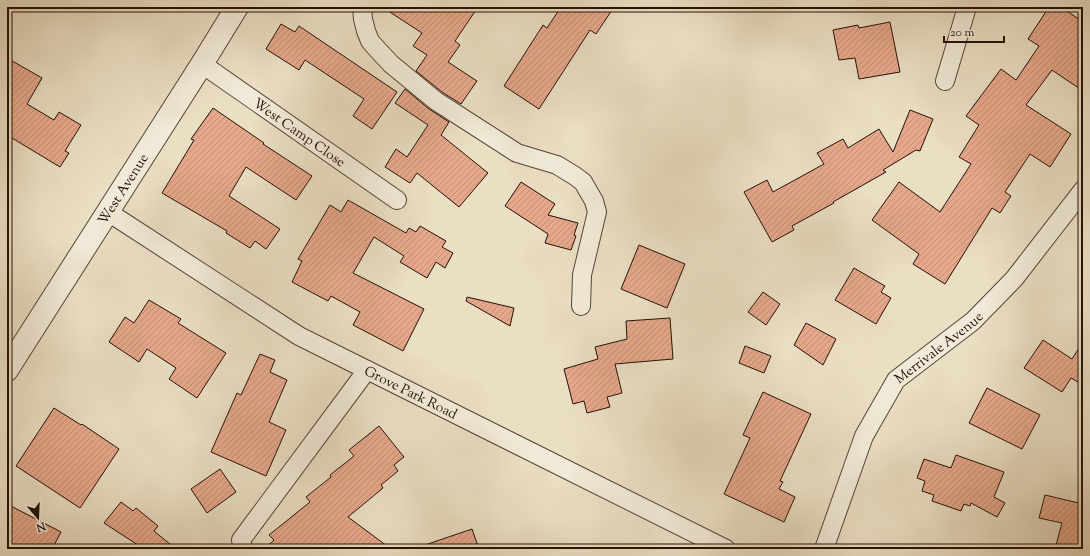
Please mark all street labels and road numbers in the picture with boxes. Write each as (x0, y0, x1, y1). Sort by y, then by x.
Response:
street label: West Camp Close (248, 94, 349, 173)
street label: West Avenue (94, 150, 154, 229)
street label: Merrivale Avenue (891, 308, 989, 390)
street label: Grove Park Road (360, 362, 460, 425)

